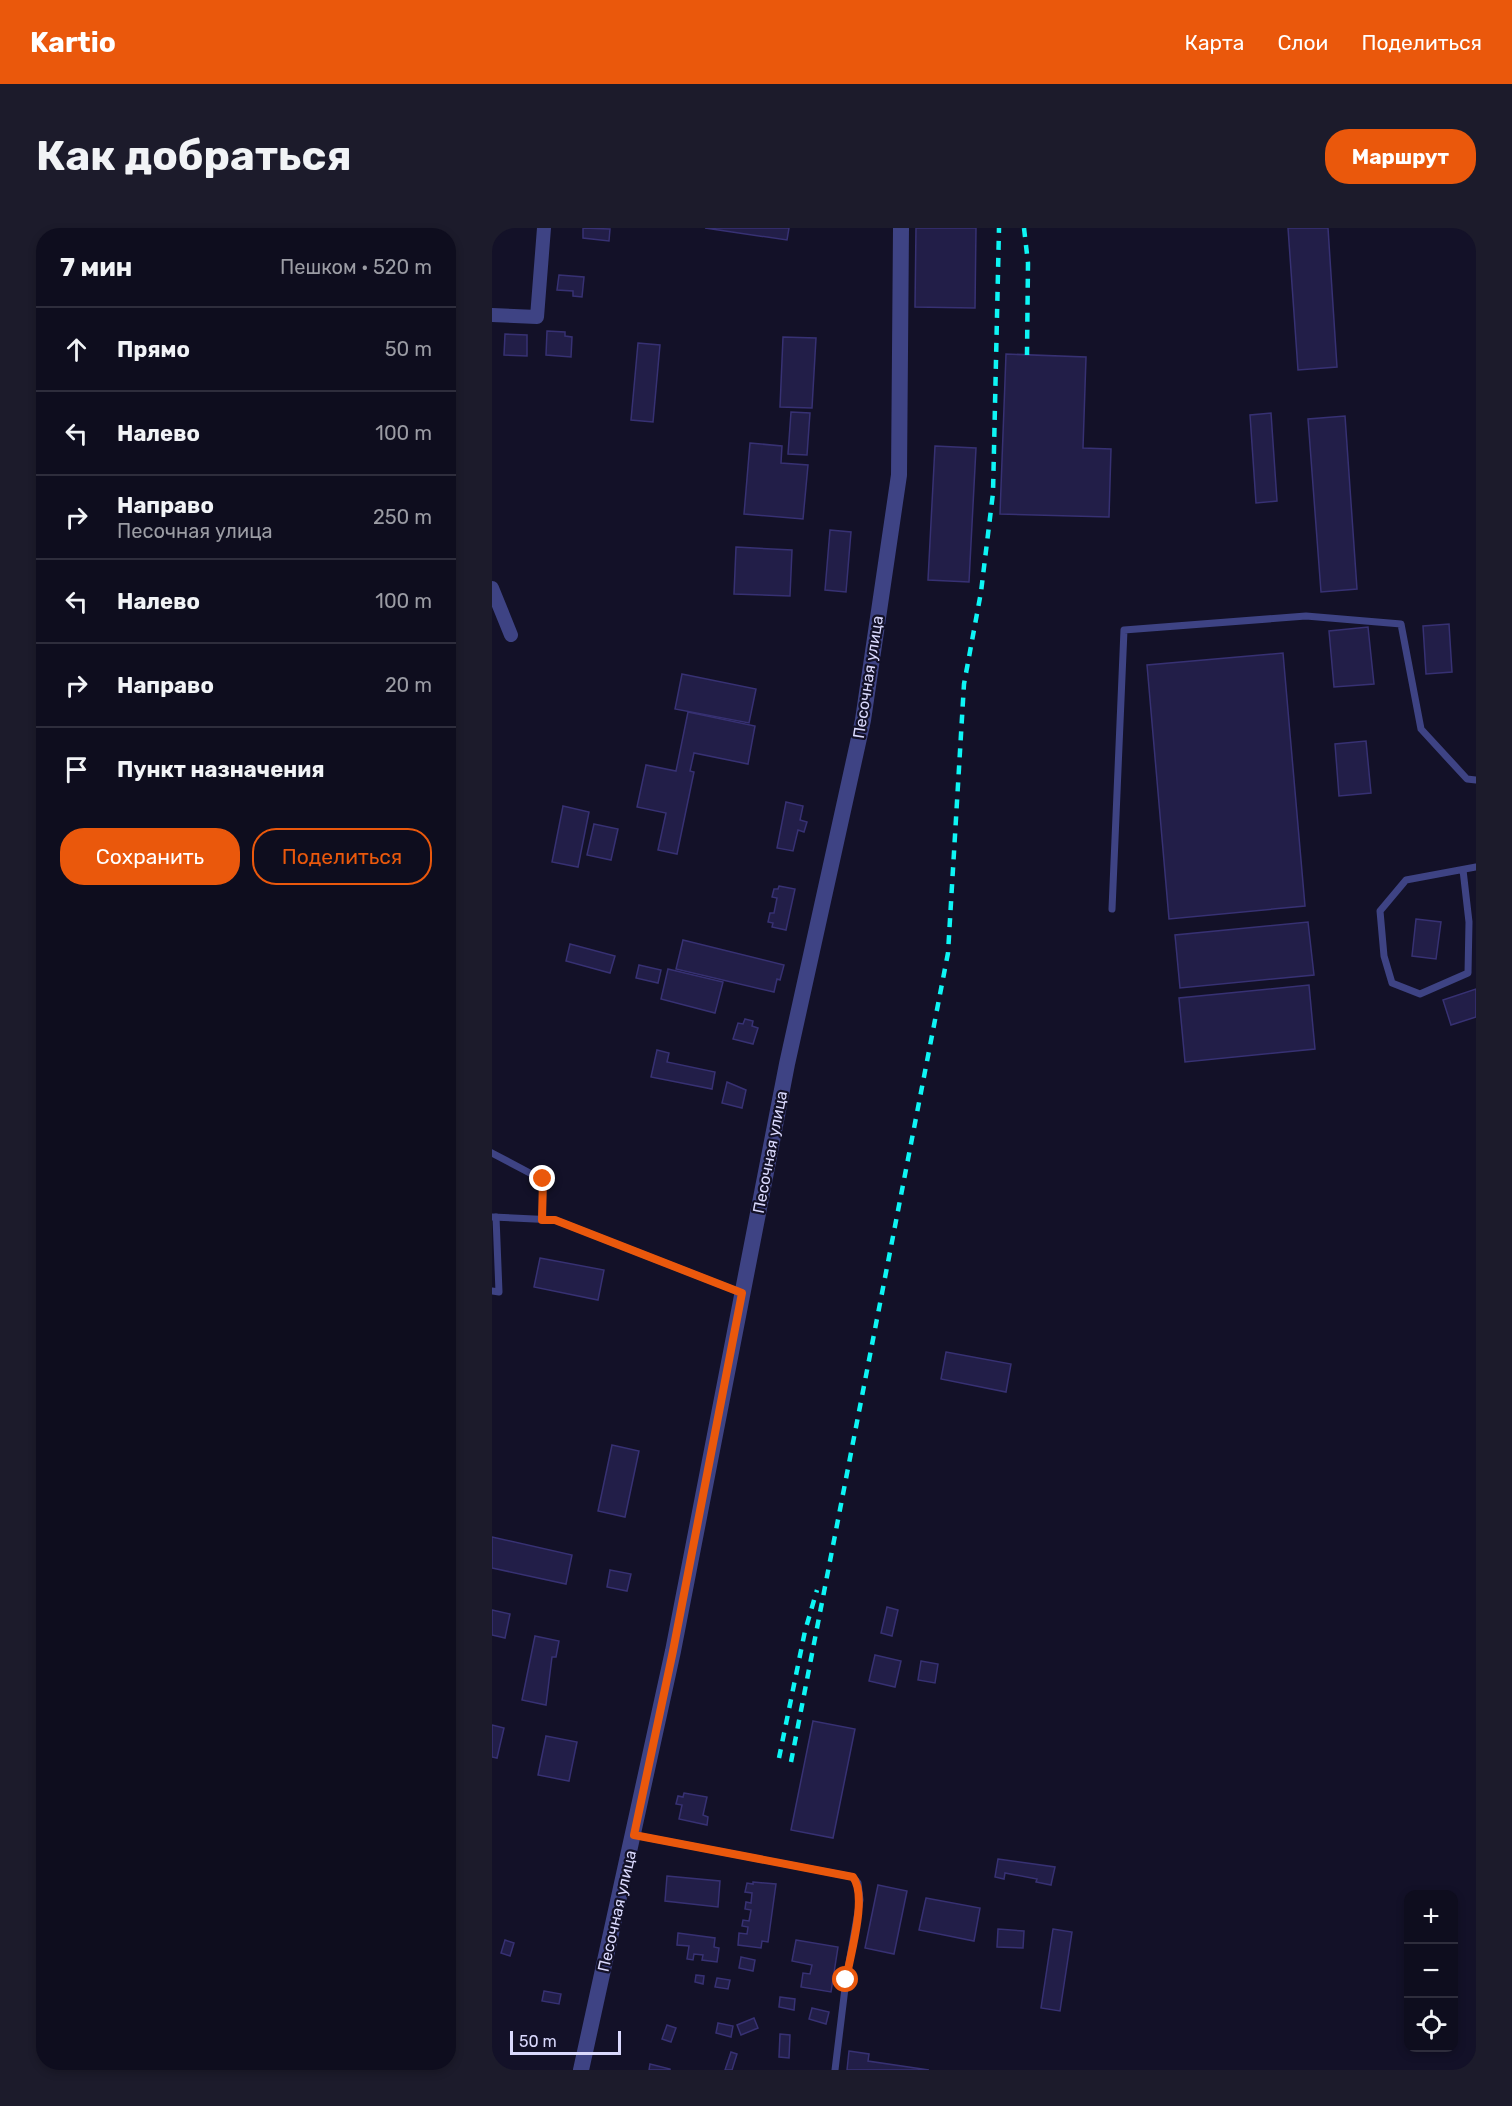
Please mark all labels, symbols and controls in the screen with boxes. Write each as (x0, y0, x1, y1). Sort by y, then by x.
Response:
text: Kartio (30, 26, 116, 59)
text: Карта (1184, 30, 1244, 55)
text: Слои (1277, 30, 1328, 55)
text: Поделиться (1361, 30, 1482, 55)
button: Маршрут (1325, 129, 1476, 184)
text: Как добраться (36, 131, 352, 181)
text: 7 мин (60, 252, 132, 283)
text: Пешком · 520 m (280, 255, 432, 279)
icon: ahead (60, 333, 93, 366)
text: Прямо (117, 336, 190, 363)
text: 50 m (385, 337, 432, 361)
icon: left (60, 417, 93, 450)
text: Налево (117, 420, 200, 447)
text: 100 m (375, 421, 432, 445)
text: Направо (117, 492, 214, 519)
icon: right (60, 501, 93, 534)
text: 250 m (373, 505, 432, 529)
text: Песочная улица (117, 519, 273, 543)
icon: left (60, 585, 93, 618)
text: Налево (117, 588, 200, 615)
text: 100 m (375, 589, 432, 613)
street label: Песочная улица (849, 614, 887, 740)
icon: right (60, 669, 93, 702)
text: Направо (117, 672, 214, 699)
text: 20 m (385, 673, 432, 697)
icon: arrive (60, 753, 93, 786)
text: Пункт назначения (117, 756, 325, 783)
button: Сохранить (60, 828, 240, 885)
button: Поделиться (252, 828, 432, 885)
street label: Песочная улица (749, 1089, 791, 1215)
route end (529, 1165, 555, 1191)
street label: Песочная улица (594, 1848, 640, 1974)
map controls (1404, 1890, 1458, 2052)
button: + (1404, 1890, 1458, 1944)
button: − (1404, 1944, 1458, 1998)
route start (832, 1966, 858, 1992)
button: locate (1404, 1998, 1458, 2052)
scale bar (510, 2028, 621, 2056)
text: 50 m (519, 2032, 557, 2051)

